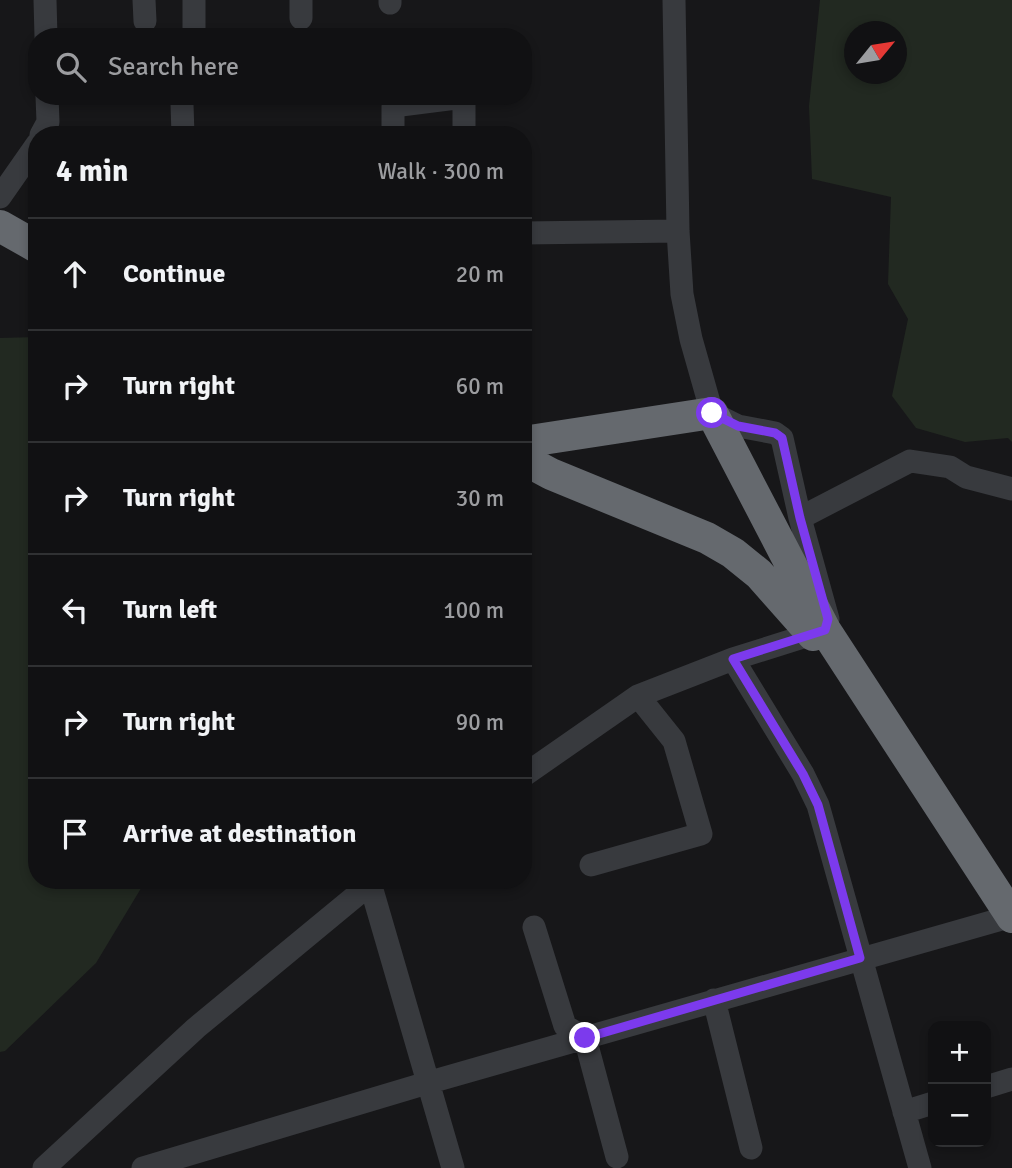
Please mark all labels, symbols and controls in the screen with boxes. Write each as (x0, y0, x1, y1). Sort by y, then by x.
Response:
north arrow (844, 21, 907, 84)
search box (28, 28, 532, 105)
icon: search (52, 48, 90, 86)
text: Search here (108, 51, 239, 83)
text: 4 min (56, 153, 128, 190)
text: Walk · 300 m (378, 157, 504, 186)
icon: ahead (56, 255, 94, 293)
text: Continue (123, 258, 225, 290)
text: 20 m (456, 260, 504, 289)
icon: right (56, 367, 94, 405)
text: Turn right (123, 370, 235, 402)
text: 60 m (456, 372, 504, 401)
route start (696, 397, 727, 428)
icon: right (56, 479, 94, 517)
text: Turn right (123, 482, 235, 514)
text: 30 m (456, 484, 504, 513)
icon: left (56, 591, 94, 629)
text: Turn left (123, 594, 217, 626)
text: 100 m (443, 596, 504, 625)
icon: right (56, 703, 94, 741)
text: Turn right (123, 706, 235, 738)
text: 90 m (456, 708, 504, 737)
icon: arrive (56, 815, 94, 853)
text: Arrive at destination (123, 818, 356, 850)
map controls (928, 1021, 991, 1147)
button: + (928, 1021, 991, 1084)
route end (569, 1022, 600, 1053)
button: − (928, 1084, 991, 1147)

